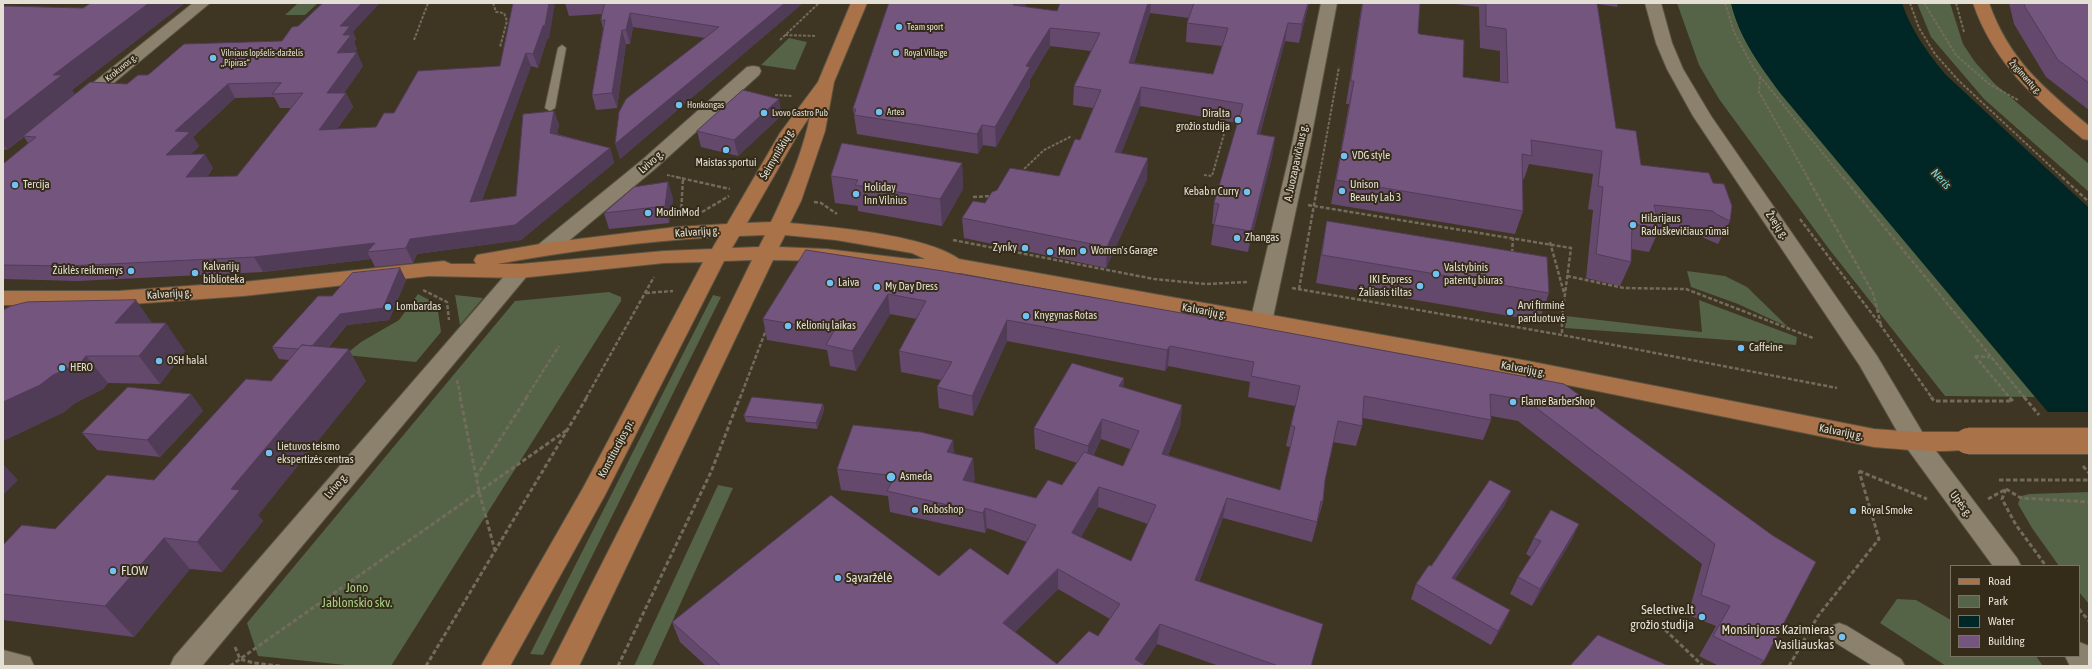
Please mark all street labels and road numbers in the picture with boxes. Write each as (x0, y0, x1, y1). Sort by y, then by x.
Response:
street label: Krokuvos g. (103, 52, 139, 84)
street label: Žygimantų g. (2007, 58, 2043, 96)
street label: A. Juozapavičiaus g. (1281, 123, 1311, 203)
street label: Šeimyniškių g. (757, 126, 797, 182)
street label: Lvivo g. (636, 148, 666, 176)
street label: Žvejų g. (1763, 209, 1791, 241)
street label: Kalvarijų g. (674, 224, 720, 240)
street label: Kalvarijų g. (146, 286, 192, 302)
street label: Kalvarijų g. (1181, 301, 1227, 321)
street label: Kalvarijų g. (1500, 358, 1546, 380)
street label: Konstitucijos pr. (595, 418, 637, 480)
street label: Kalvarijų g. (1818, 421, 1864, 443)
street label: Lvivo g. (322, 471, 350, 501)
street label: Upės g. (1947, 489, 1975, 519)

